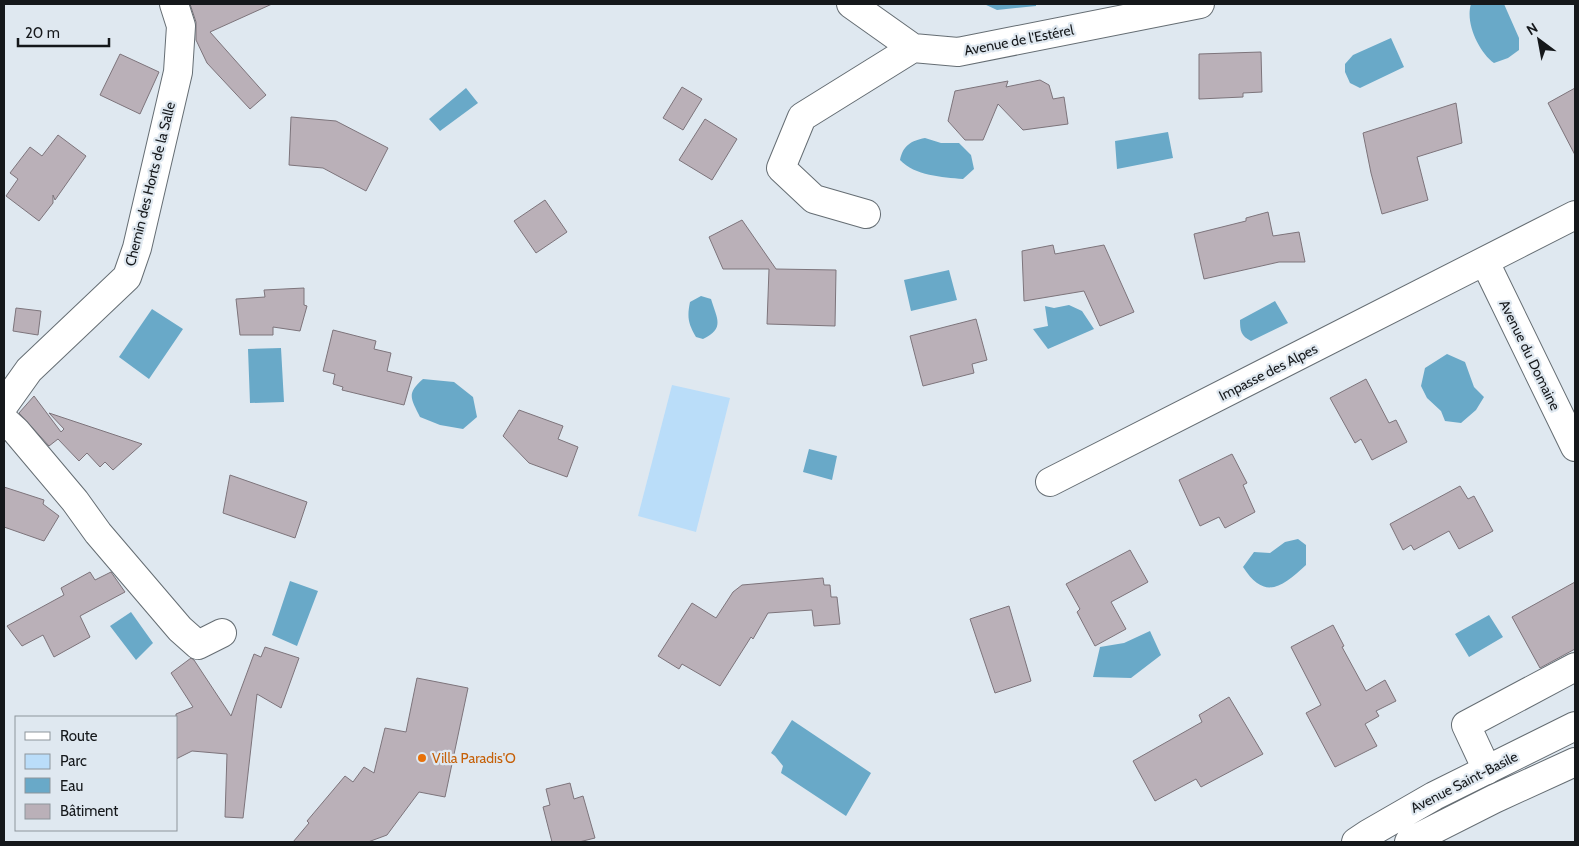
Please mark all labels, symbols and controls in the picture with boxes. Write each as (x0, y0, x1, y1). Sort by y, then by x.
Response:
scale bar (18, 15, 109, 47)
north arrow (1514, 15, 1564, 65)
text: N (1523, 19, 1541, 39)
street label: Avenue de l'Estérel (963, 20, 1076, 59)
text: 20 m (25, 24, 60, 42)
street label: Chemin des Horts de la Salle (121, 100, 179, 268)
street label: Avenue du Domaine (1495, 297, 1565, 413)
street label: Impasse des Alpes (1216, 339, 1321, 405)
legend (15, 716, 178, 831)
text: Route (60, 727, 98, 745)
street label: Avenue Saint-Basile (1407, 747, 1521, 817)
place label: Villa Paradis'O (432, 749, 516, 767)
text: Parc (60, 752, 87, 770)
marker: Villa Paradis'O (416, 752, 428, 764)
text: Eau (60, 777, 83, 795)
text: Bâtiment (60, 802, 118, 820)

